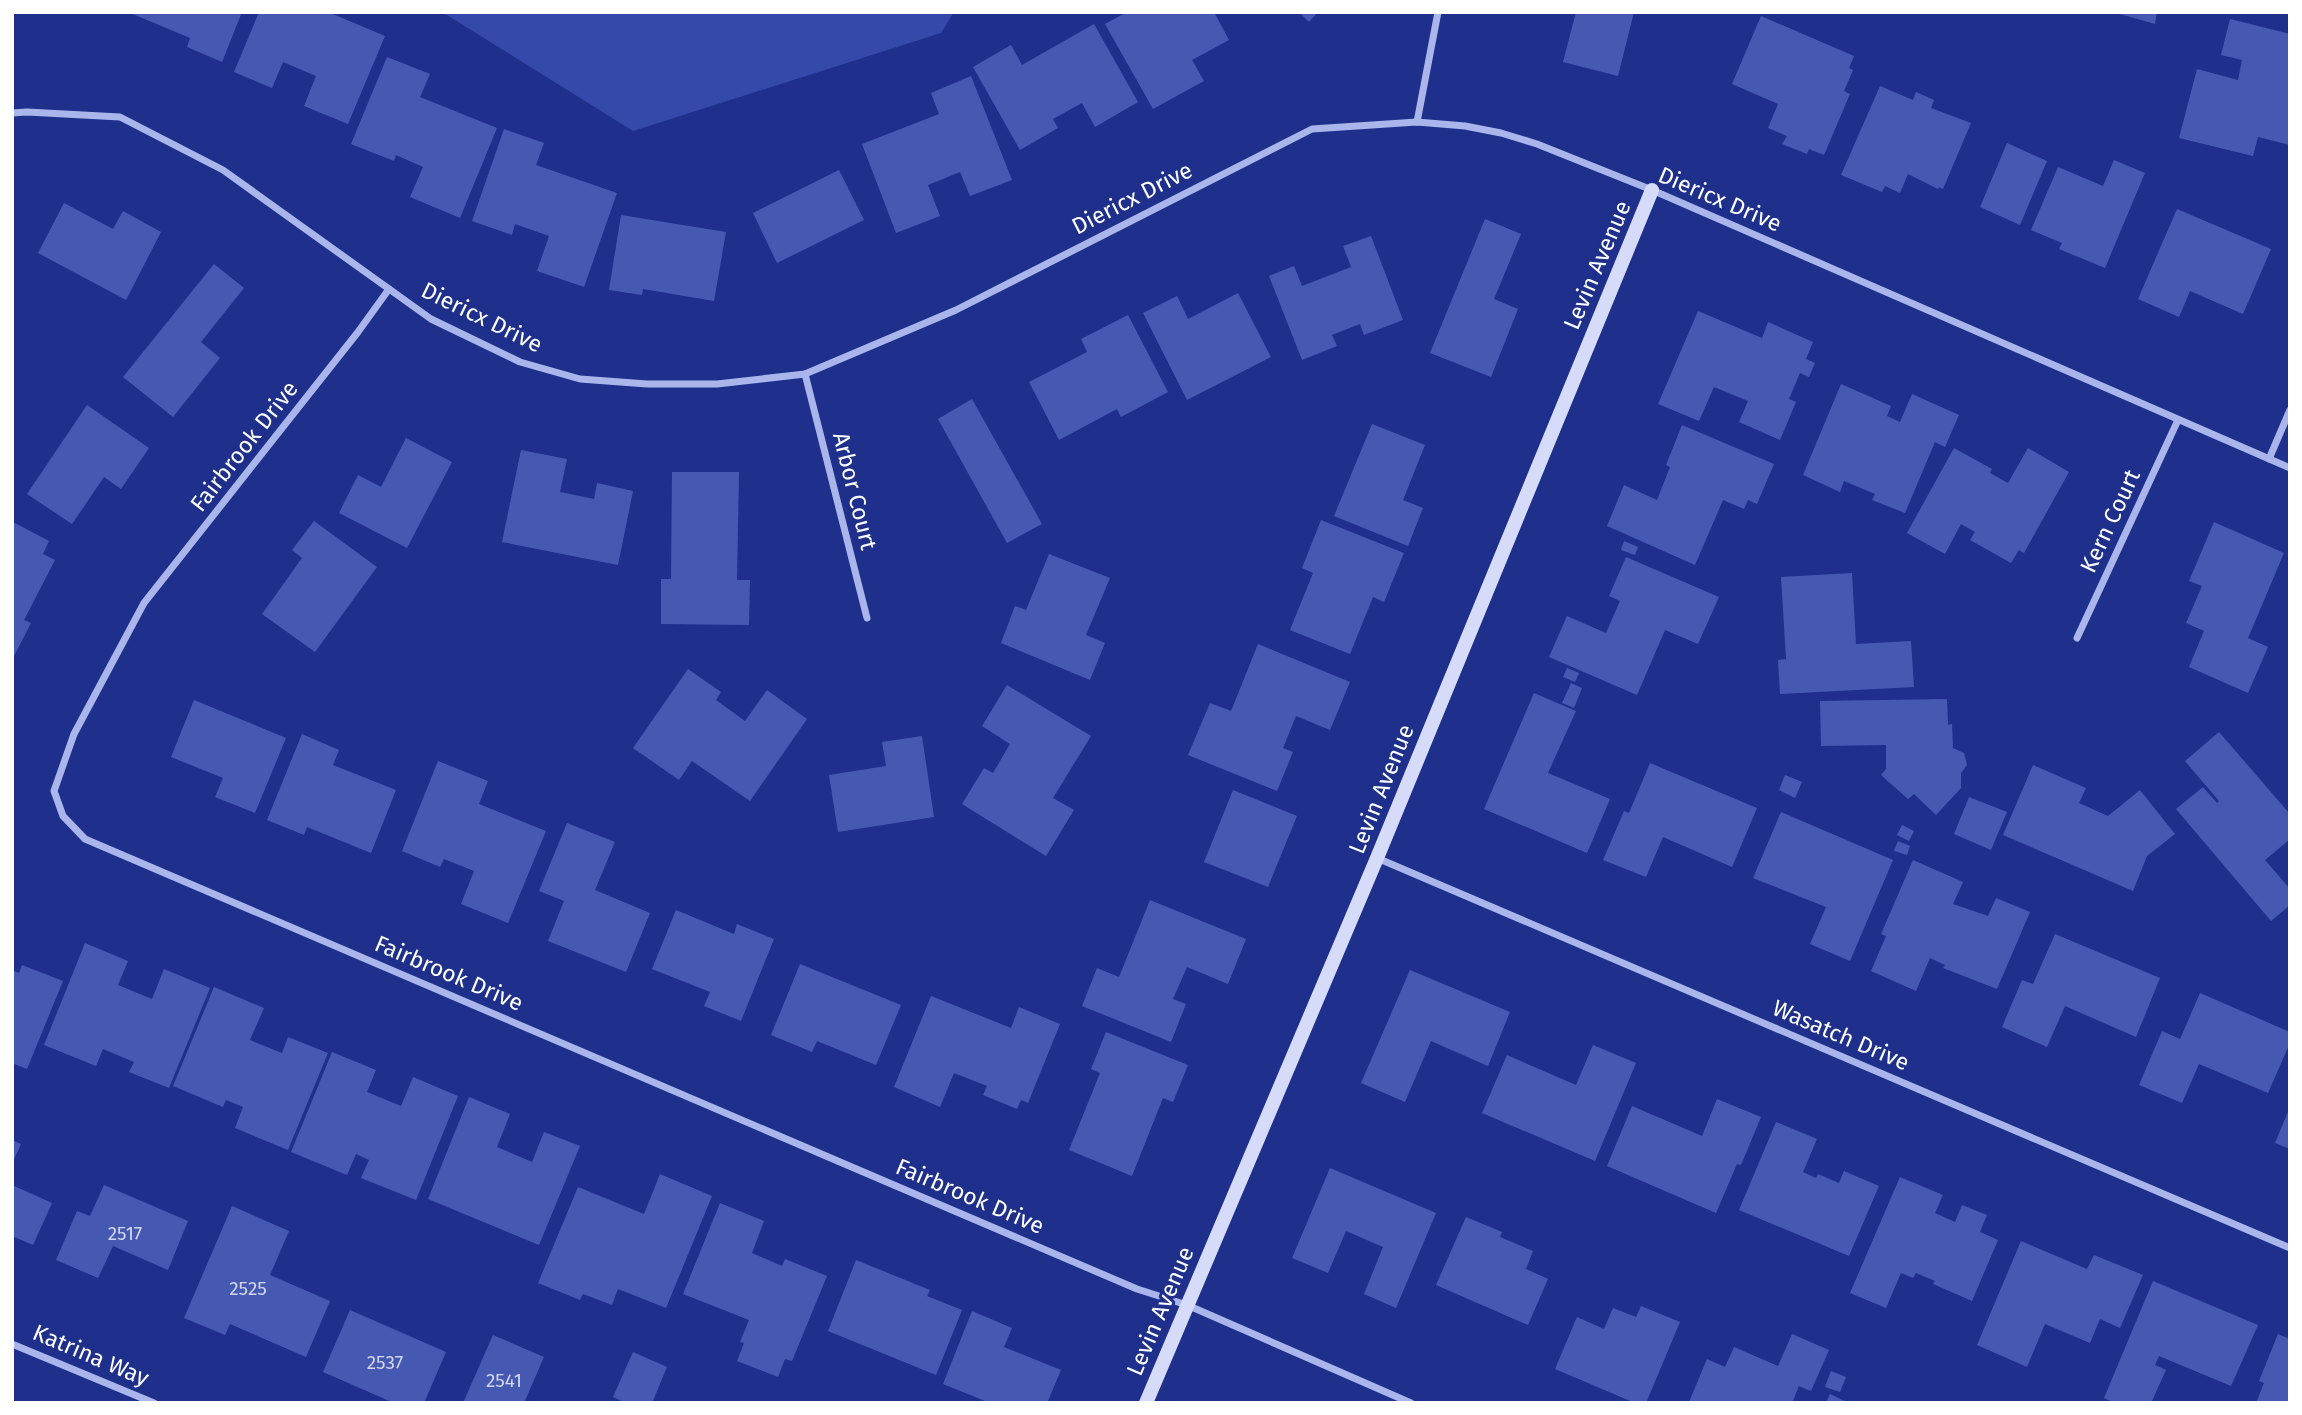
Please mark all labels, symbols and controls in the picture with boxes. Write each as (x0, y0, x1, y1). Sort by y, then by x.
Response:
street label: Diericx Drive (1067, 156, 1197, 240)
street label: Diericx Drive (1654, 160, 1786, 238)
street label: Levin Avenue (1557, 196, 1637, 334)
street label: Diericx Drive (417, 276, 547, 358)
street label: Fairbrook Drive (184, 375, 304, 517)
street label: Arbor Court (827, 429, 883, 554)
street label: Kern Court (2074, 464, 2146, 577)
street label: Levin Avenue (1342, 720, 1420, 858)
street label: Fairbrook Drive (371, 929, 527, 1017)
street label: Wasatch Drive (1768, 994, 1914, 1076)
street label: Fairbrook Drive (892, 1152, 1048, 1240)
house number: 2517 (108, 1222, 142, 1245)
street label: Levin Avenue (1120, 1242, 1200, 1380)
house number: 2525 (229, 1277, 267, 1300)
street label: Katrina Way (29, 1318, 154, 1392)
house number: 2537 (367, 1351, 403, 1374)
house number: 2541 (486, 1369, 522, 1392)

